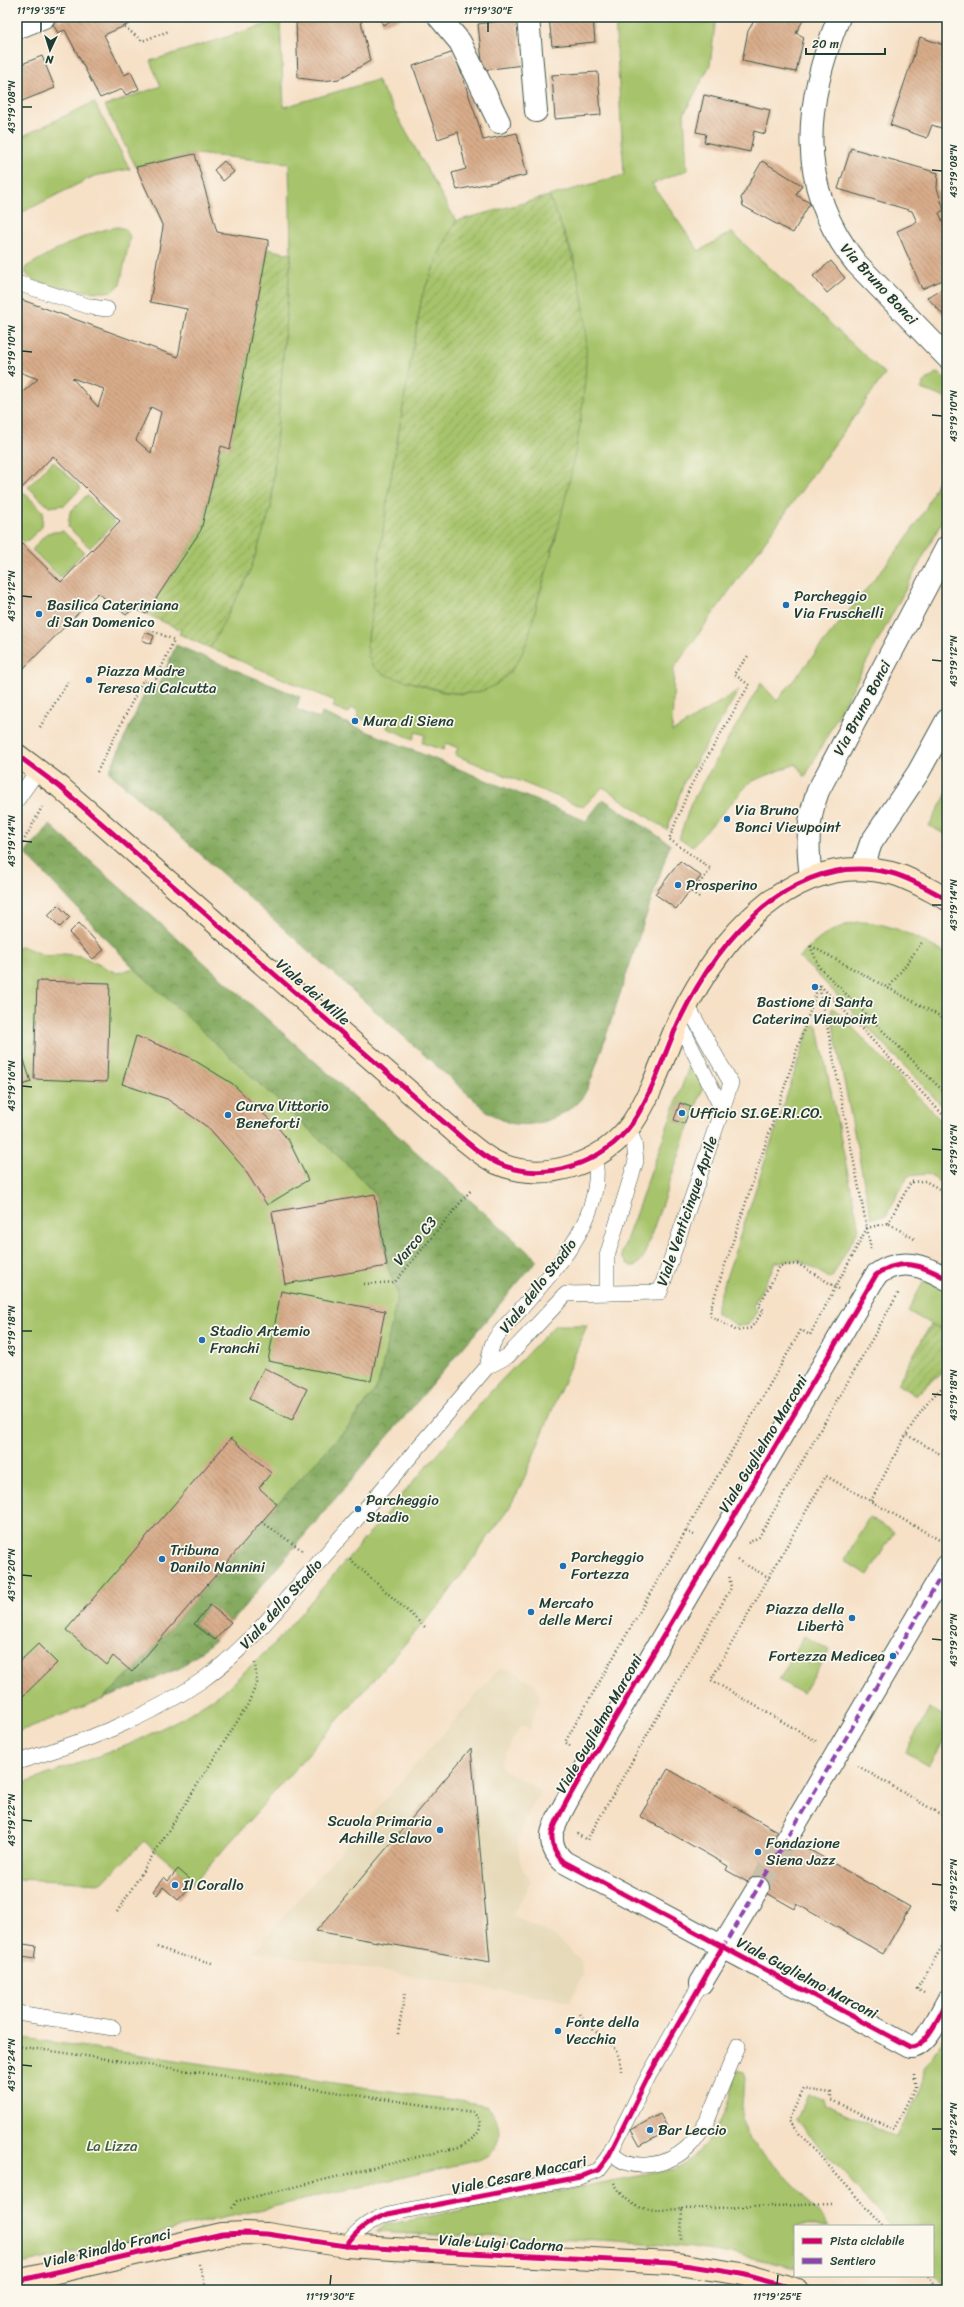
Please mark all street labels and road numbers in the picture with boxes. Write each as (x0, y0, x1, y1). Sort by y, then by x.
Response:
street label: Via Bruno Bonci (834, 237, 925, 332)
street label: Via Bruno Bonci (826, 655, 899, 760)
street label: Viale dei Mille (270, 952, 357, 1032)
street label: Viale Venticinque Aprile (649, 1132, 725, 1290)
street label: Varco C3 (386, 1210, 444, 1272)
street label: Viale dello Stadio (492, 1232, 584, 1339)
street label: Viale Guglielmo Marconi (711, 1369, 815, 1518)
street label: Viale dello Stadio (233, 1552, 329, 1655)
street label: Viale Guglielmo Marconi (548, 1649, 650, 1798)
street label: Viale Guglielmo Marconi (732, 1930, 883, 2027)
street label: Viale Cesare Maccari (449, 2148, 590, 2202)
street label: Viale Rinaldo Franci (41, 2221, 174, 2275)
street label: Viale Luigi Cadorna (438, 2227, 564, 2259)

